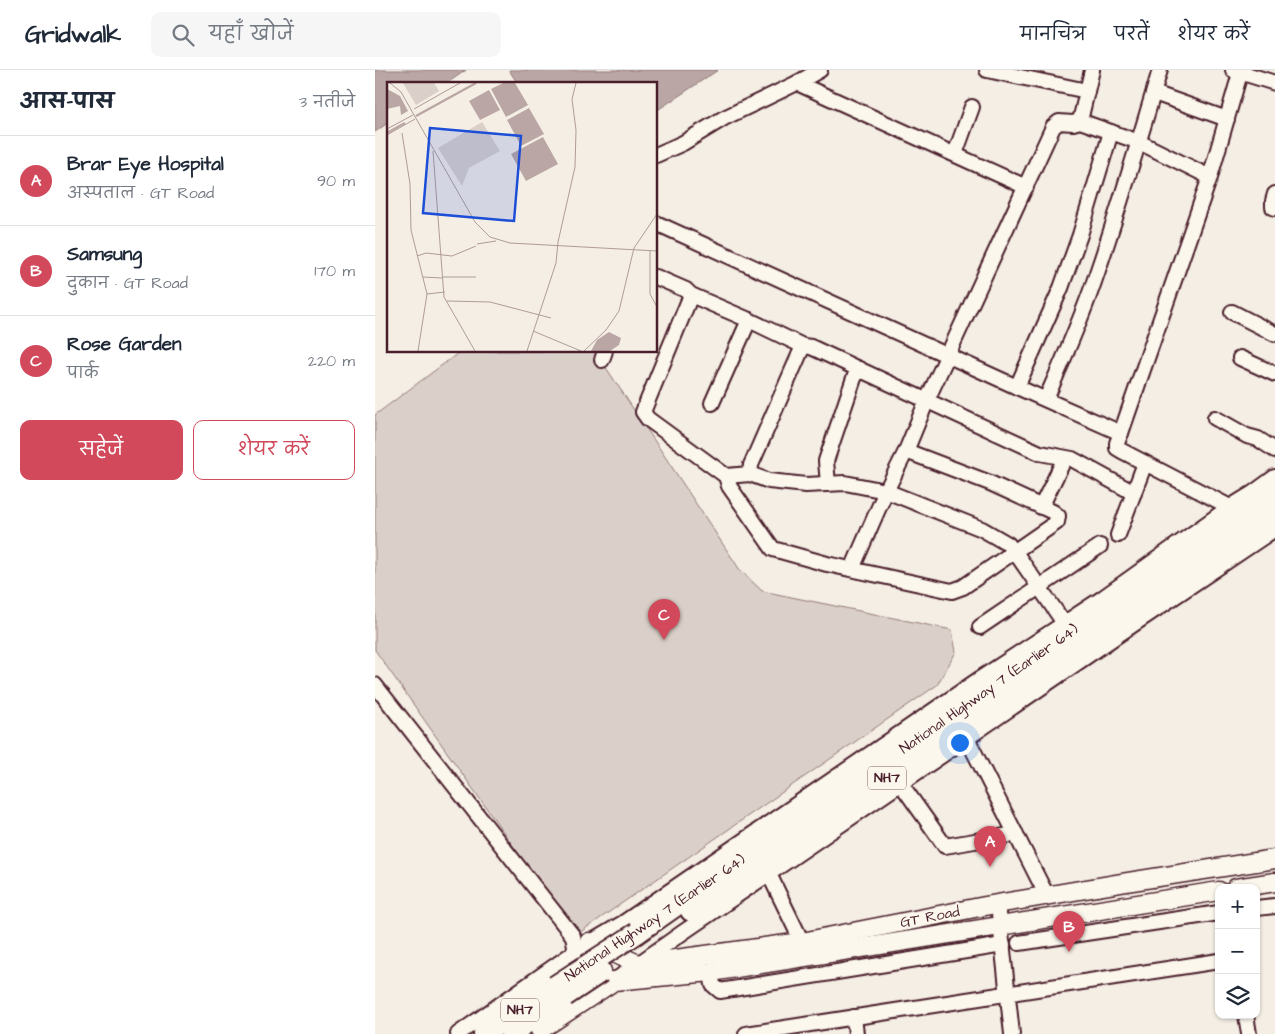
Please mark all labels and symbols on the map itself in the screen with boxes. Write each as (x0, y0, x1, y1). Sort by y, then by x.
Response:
inset map (387, 82, 657, 352)
pin: C (648, 599, 680, 640)
street label: National Highway 7 (Earlier 64) (895, 619, 1083, 760)
your location (947, 730, 973, 756)
road number: NH7 (868, 766, 906, 790)
pin: A (974, 826, 1006, 867)
street label: National Highway 7 (Earlier 64) (560, 849, 750, 987)
street label: GT Road (898, 901, 962, 933)
pin: B (1053, 911, 1085, 952)
road number: NH7 (501, 998, 539, 1022)

